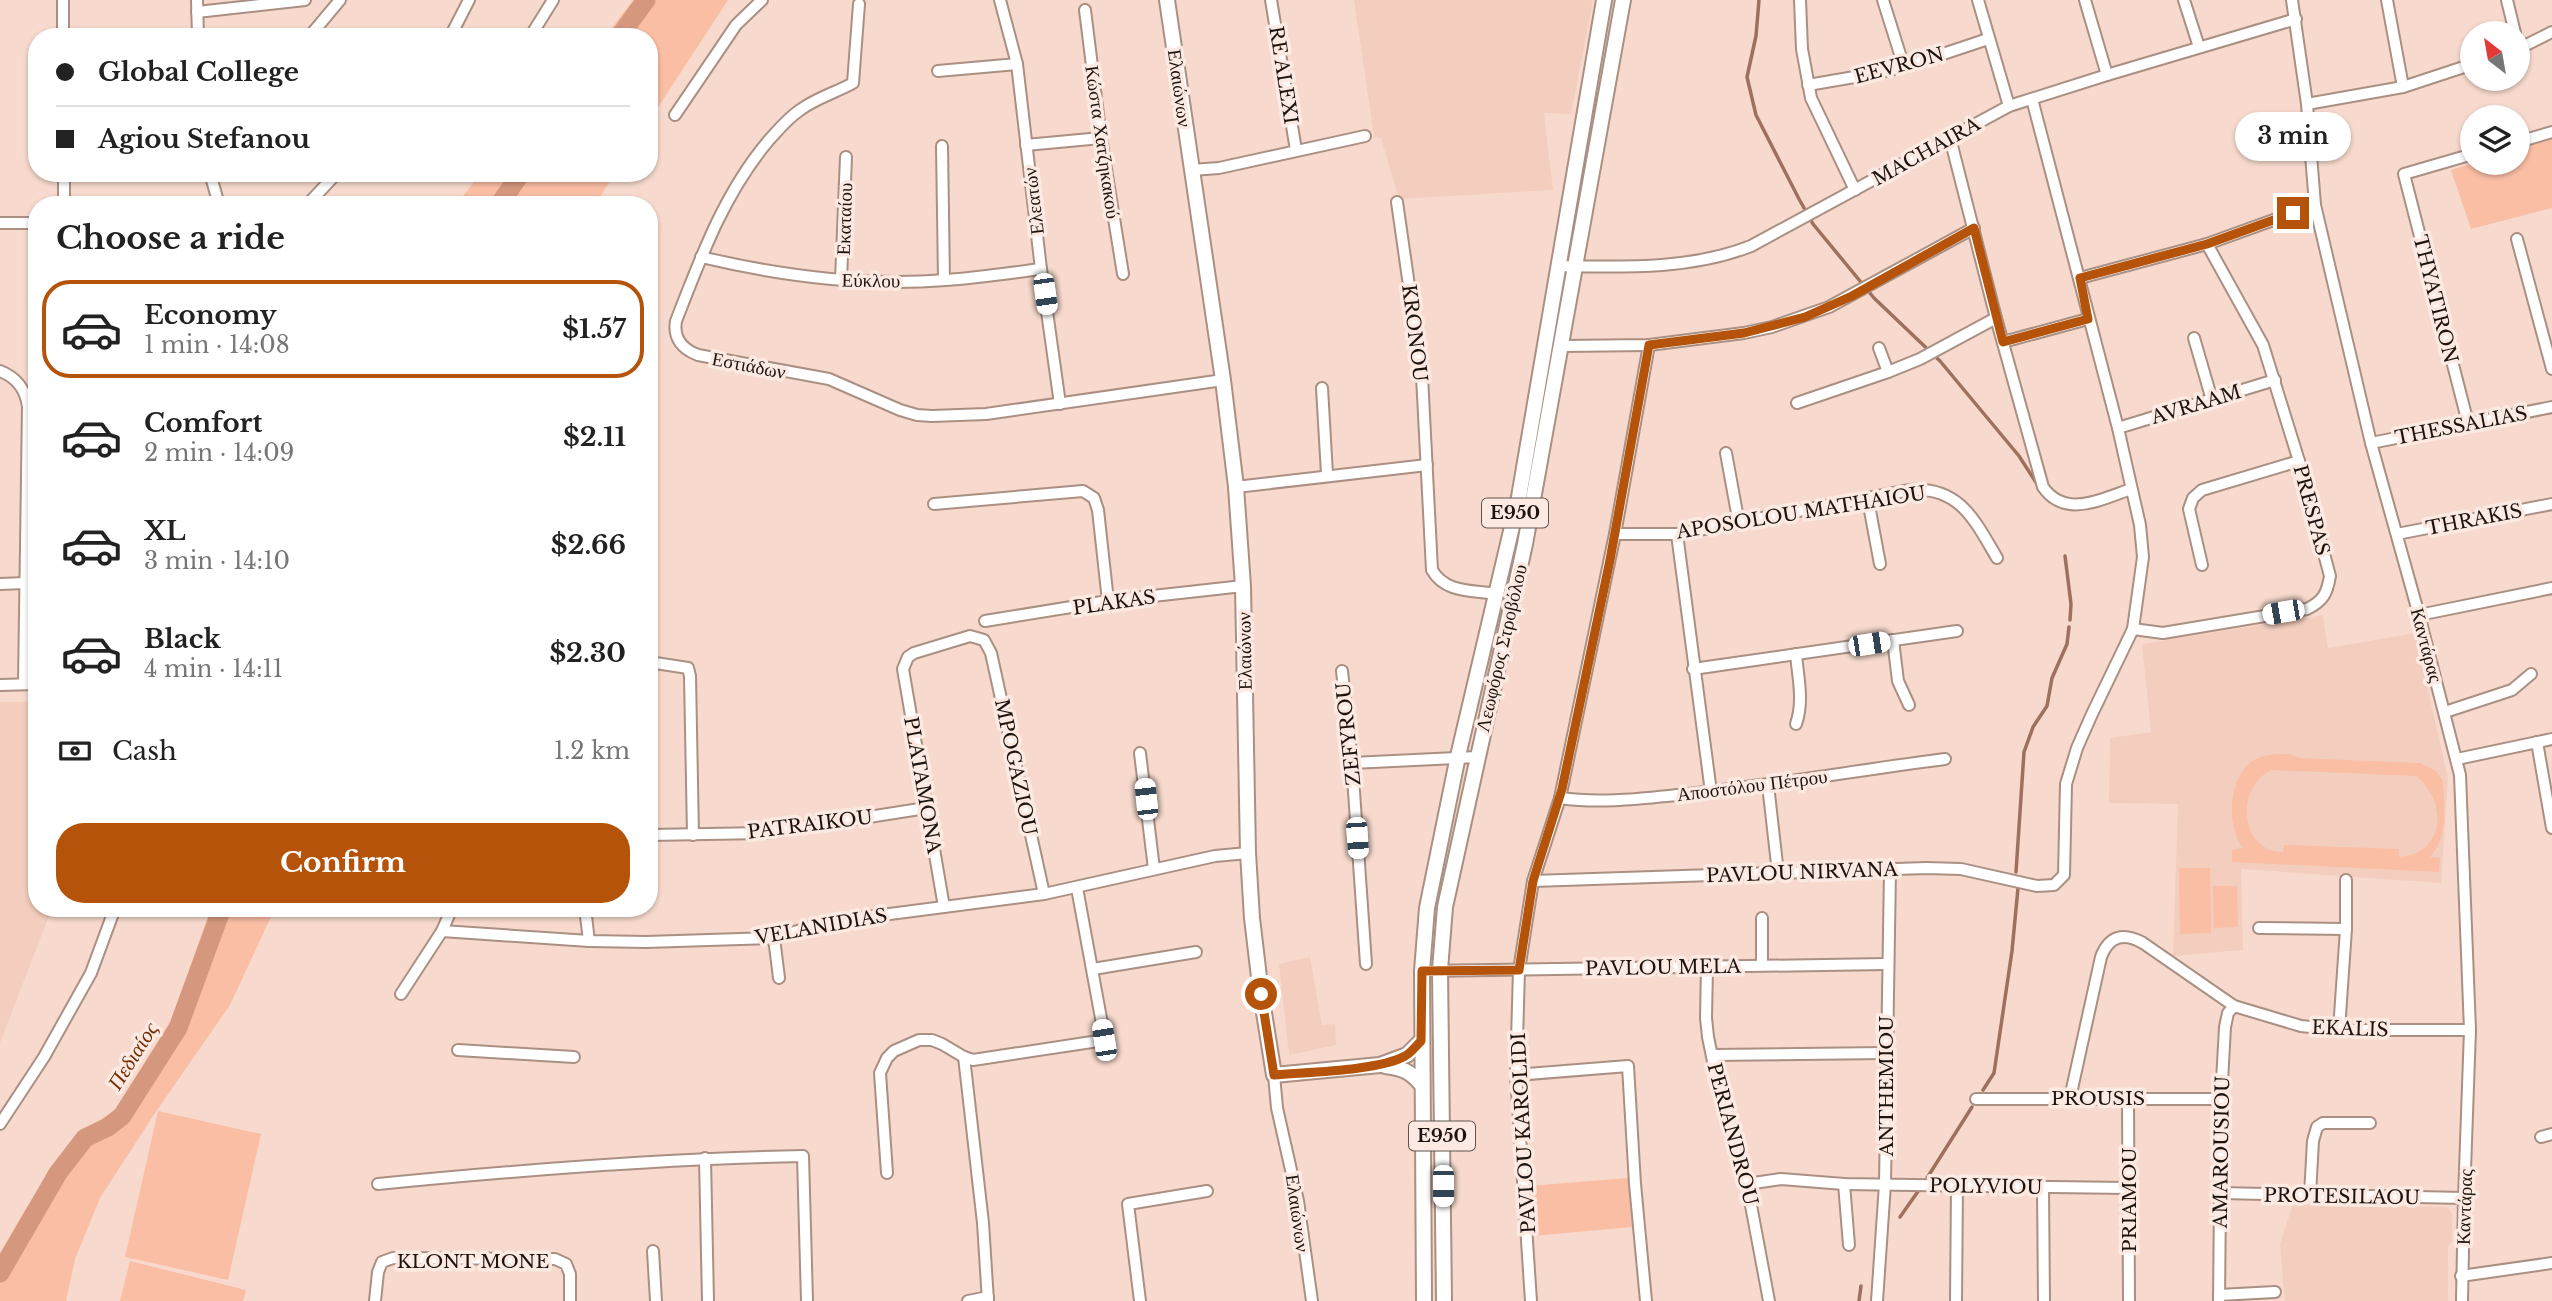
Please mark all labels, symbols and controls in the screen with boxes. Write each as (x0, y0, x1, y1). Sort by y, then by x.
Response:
north arrow (2460, 21, 2530, 91)
map controls (2460, 21, 2530, 175)
street label: RE ALEXI (1264, 24, 1303, 126)
street label: EEVRON (1852, 42, 1947, 88)
street label: Ελαιώνων (1163, 48, 1196, 129)
text: Global College (98, 56, 299, 88)
street label: Κώστα Χατζηκακού (1080, 64, 1125, 220)
button: layers (2460, 105, 2530, 175)
callout: 3 min (2235, 111, 2351, 160)
street label: MACHAIRA (1868, 112, 1985, 191)
text: 3 min (2257, 122, 2329, 150)
text: Agiou Stefanou (98, 123, 310, 155)
street label: Ελεατών (1018, 166, 1049, 236)
street label: Εκαταίου (832, 182, 857, 256)
route end (2277, 197, 2309, 229)
text: Choose a ride (56, 218, 285, 258)
street label: THYATIRON (2408, 233, 2463, 366)
street label: Εύκλου (841, 268, 901, 293)
car (1032, 272, 1059, 316)
street label: KRONOU (1397, 283, 1432, 383)
icon: car (60, 298, 123, 361)
text: Economy (144, 299, 277, 331)
text: $1.57 (562, 313, 626, 345)
text: 1 min · 14:08 (144, 331, 290, 359)
street label: Εστιάδων (710, 347, 788, 384)
street label: AVRAAM (2147, 380, 2244, 429)
street label: THESSALIAS (2393, 401, 2529, 450)
icon: car (60, 406, 123, 469)
text: Comfort (144, 407, 262, 439)
text: $2.11 (563, 421, 626, 453)
text: 2 min · 14:09 (144, 439, 294, 467)
street label: PRESPAS (2288, 462, 2335, 558)
street label: APOSOLOU MATHAIOU (1674, 481, 1927, 544)
road number: E950 (1482, 499, 1548, 528)
street label: THRAKIS (2424, 499, 2524, 540)
icon: car (60, 514, 123, 577)
text: XL (144, 515, 186, 547)
text: $2.66 (551, 529, 626, 561)
text: 3 min · 14:10 (144, 547, 290, 575)
street label: Λεωφόρος Στροβόλου (1471, 562, 1532, 734)
street label: PLAKAS (1071, 585, 1157, 620)
car (2261, 598, 2306, 626)
street label: Καντάρας (2406, 605, 2448, 685)
street label: Ελαιώνων (1232, 611, 1257, 690)
icon: car (60, 622, 123, 685)
text: Black (144, 623, 221, 655)
car (1847, 630, 1892, 658)
text: $2.30 (549, 637, 626, 669)
text: 4 min · 14:11 (144, 655, 283, 683)
street label: ZEFYROU (1332, 681, 1365, 787)
street label: MPOGAZIOU (990, 697, 1041, 837)
street label: PLATAMONA (899, 715, 946, 856)
icon: cash (56, 732, 94, 770)
text: Cash (112, 735, 177, 767)
text: 1.2 km (554, 737, 630, 765)
street label: Αποστόλου Πέτρου (1675, 765, 1829, 806)
car (1134, 777, 1159, 821)
street label: PATRAIKOU (746, 805, 874, 844)
car (1346, 816, 1369, 860)
button: Confirm (56, 823, 630, 903)
street label: PAVLOU NIRVANA (1706, 858, 1899, 887)
street label: VELANIDIAS (752, 904, 889, 950)
street label: PAVLOU MELA (1585, 955, 1742, 980)
route start (1245, 978, 1277, 1010)
street label: ANTHEMIOU (1875, 1016, 1898, 1157)
street label: EKALIS (2311, 1016, 2389, 1041)
water label: Πεδιαίος (102, 1017, 164, 1096)
car (1091, 1018, 1118, 1062)
street label: PAVLOU KAROLIDI (1507, 1032, 1540, 1234)
street label: PERIANDROU (1702, 1060, 1763, 1208)
street label: AMAROUSIOU (2209, 1075, 2234, 1230)
street label: PROUSIS (2051, 1087, 2145, 1110)
road number: E950 (1409, 1121, 1475, 1150)
street label: PRIAMOU (2118, 1147, 2141, 1253)
car (1433, 1165, 1454, 1207)
street label: Καντάρας (2452, 1168, 2477, 1245)
street label: Ελαιώνων (1281, 1173, 1314, 1254)
street label: POLYVIOU (1929, 1174, 2043, 1199)
street label: PROTESILAOU (2263, 1184, 2421, 1209)
street label: KLONT MONE (397, 1250, 549, 1273)

